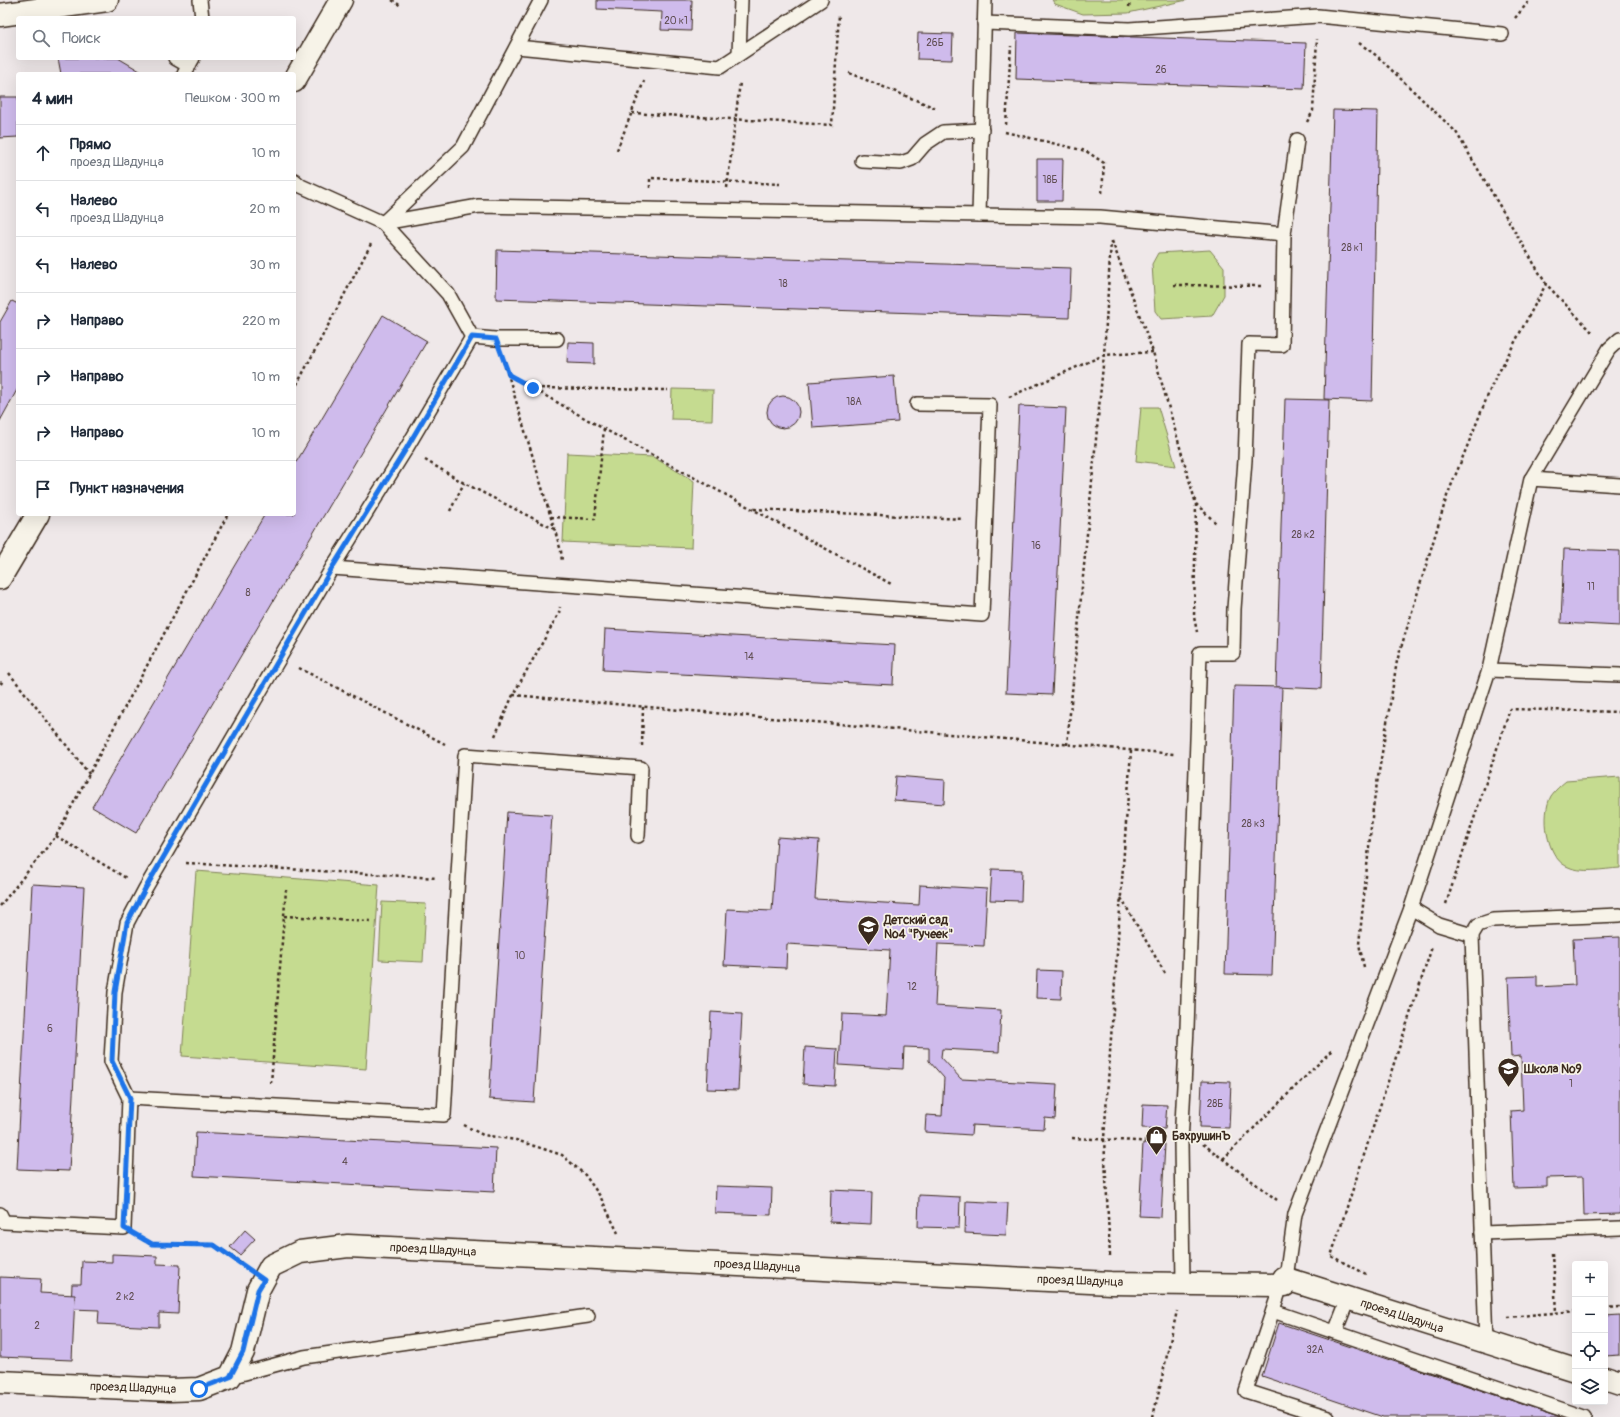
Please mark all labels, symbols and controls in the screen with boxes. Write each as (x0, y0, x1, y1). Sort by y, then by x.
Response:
house number: 20 к1 (664, 15, 688, 27)
search box (16, 16, 296, 60)
icon: search (30, 27, 52, 49)
text: Поиск (62, 29, 101, 48)
house number: 26Б (926, 37, 944, 49)
house number: 26 (1155, 64, 1167, 76)
text: 4 мин (32, 88, 73, 109)
text: Пешком · 300 m (185, 90, 280, 106)
text: Прямо (70, 135, 111, 154)
icon: ahead (32, 142, 54, 164)
text: 10 m (252, 145, 280, 161)
text: проезд Шадунца (70, 154, 164, 170)
house number: 18Б (1043, 174, 1057, 186)
text: Налево (70, 191, 117, 210)
icon: left (32, 198, 54, 220)
text: 20 m (249, 201, 280, 217)
text: проезд Шадунца (70, 210, 164, 226)
house number: 28 к1 (1341, 242, 1363, 254)
icon: left (32, 254, 54, 276)
text: Налево (70, 255, 117, 274)
text: 30 m (250, 257, 280, 273)
house number: 18 (779, 278, 787, 290)
icon: right (32, 310, 54, 332)
text: Направо (70, 311, 124, 330)
text: 220 m (242, 313, 280, 329)
icon: right (32, 366, 54, 388)
text: Направо (70, 367, 124, 386)
text: 10 m (252, 369, 280, 385)
route end (524, 379, 542, 397)
house number: 18А (846, 396, 862, 408)
icon: right (32, 422, 54, 444)
text: Направо (70, 423, 124, 442)
text: 10 m (252, 425, 280, 441)
icon: arrive (32, 478, 54, 500)
text: Пункт назначения (70, 479, 184, 498)
house number: 28 к2 (1291, 529, 1315, 541)
house number: 16 (1031, 540, 1041, 552)
house number: 11 (1587, 581, 1595, 593)
house number: 8 (245, 587, 251, 599)
house number: 14 (744, 651, 754, 663)
house number: 28 к3 (1241, 818, 1265, 830)
place label: Детский сад №4 "Ручеек" (883, 913, 953, 942)
school or university icon: Детский сад №4 "Ручеек" (856, 914, 882, 947)
house number: 10 (515, 950, 526, 962)
house number: 12 (907, 981, 917, 993)
house number: 6 (47, 1023, 53, 1035)
school or university icon: Школа №9 (1496, 1056, 1522, 1089)
place label: Школа №9 (1523, 1062, 1582, 1077)
house number: 1 (1569, 1078, 1573, 1090)
house number: 28Б (1207, 1098, 1223, 1110)
shop icon: БахрушинЪ (1143, 1123, 1169, 1156)
place label: БахрушинЪ (1172, 1129, 1230, 1144)
house number: 4 (342, 1156, 348, 1168)
street label: проезд Шадунца (389, 1240, 477, 1260)
street label: проезд Шадунца (713, 1256, 801, 1276)
map controls (1572, 1261, 1608, 1405)
button: + (1572, 1261, 1608, 1297)
street label: проезд Шадунца (1036, 1272, 1124, 1290)
house number: 2 к2 (116, 1291, 135, 1303)
street label: проезд Шадунца (1359, 1295, 1446, 1337)
button: − (1572, 1297, 1608, 1333)
house number: 2 (34, 1320, 40, 1332)
button: locate (1572, 1333, 1608, 1369)
house number: 32А (1306, 1344, 1324, 1356)
button: layers (1572, 1369, 1608, 1405)
street label: проезд Шадунца (89, 1379, 177, 1397)
route start (190, 1380, 208, 1398)

